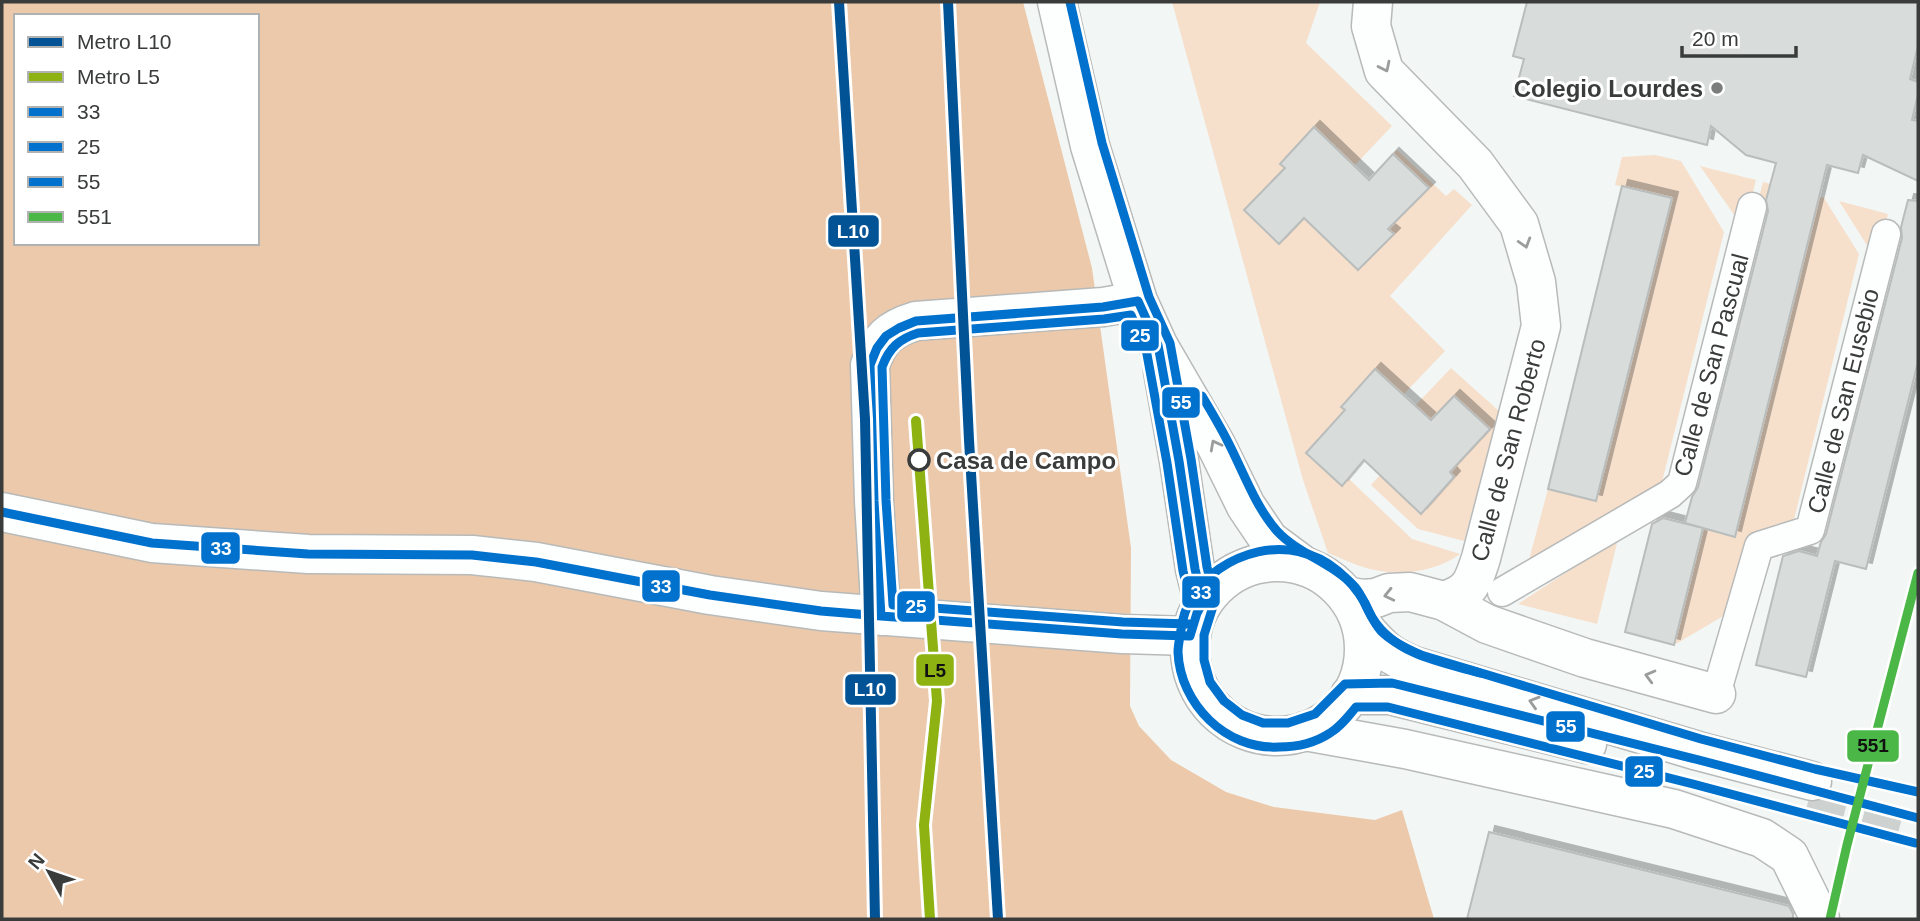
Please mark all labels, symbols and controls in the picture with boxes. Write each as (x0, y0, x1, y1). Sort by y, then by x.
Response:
legend (14, 14, 259, 245)
scale bar (1682, 14, 1796, 58)
text: 20 m (1692, 27, 1739, 50)
text: Metro L10 (77, 30, 172, 53)
one-way arrow (1377, 60, 1390, 73)
text: Metro L5 (77, 65, 160, 88)
place label: Colegio Lourdes (1514, 75, 1703, 102)
marker: Colegio Lourdes (1709, 80, 1725, 96)
text: 33 (77, 100, 100, 123)
text: 25 (77, 135, 100, 158)
text: 55 (77, 170, 100, 193)
text: 551 (77, 205, 112, 228)
line badge: L10 (827, 214, 880, 248)
text: L10 (837, 221, 869, 242)
one-way arrow (1516, 237, 1531, 249)
street label: Calle de San Pascual (1668, 251, 1754, 479)
street label: Calle de San Eusebio (1802, 286, 1884, 516)
line badge: 25 (1120, 319, 1160, 352)
text: 25 (1129, 325, 1151, 346)
street label: Calle de San Roberto (1465, 336, 1551, 564)
line badge: 55 (1161, 386, 1201, 419)
text: 55 (1170, 392, 1192, 413)
one-way arrow (1210, 440, 1223, 452)
place label: Casa de Campo (936, 447, 1116, 474)
marker: Casa de Campo (908, 449, 930, 471)
line badge: 33 (200, 531, 241, 565)
text: 33 (210, 538, 232, 559)
line badge: 33 (641, 569, 681, 603)
line badge: 33 (1181, 575, 1221, 609)
text: 33 (650, 576, 672, 597)
text: 33 (1190, 582, 1212, 603)
one-way arrow (1384, 587, 1396, 601)
line badge: 25 (896, 590, 936, 623)
text: 25 (905, 596, 927, 617)
line badge: L5 (915, 653, 955, 687)
text: L5 (924, 660, 947, 681)
one-way arrow (1644, 669, 1656, 684)
line badge: L10 (844, 673, 897, 706)
text: L10 (854, 679, 886, 700)
one-way arrow (1529, 696, 1541, 711)
line badge: 55 (1545, 710, 1586, 743)
text: 55 (1555, 716, 1577, 737)
line badge: 551 (1846, 729, 1900, 763)
text: 551 (1857, 735, 1889, 756)
line badge: 25 (1624, 755, 1664, 788)
text: 25 (1633, 761, 1655, 782)
north arrow (14, 837, 84, 907)
text: N (24, 849, 49, 873)

